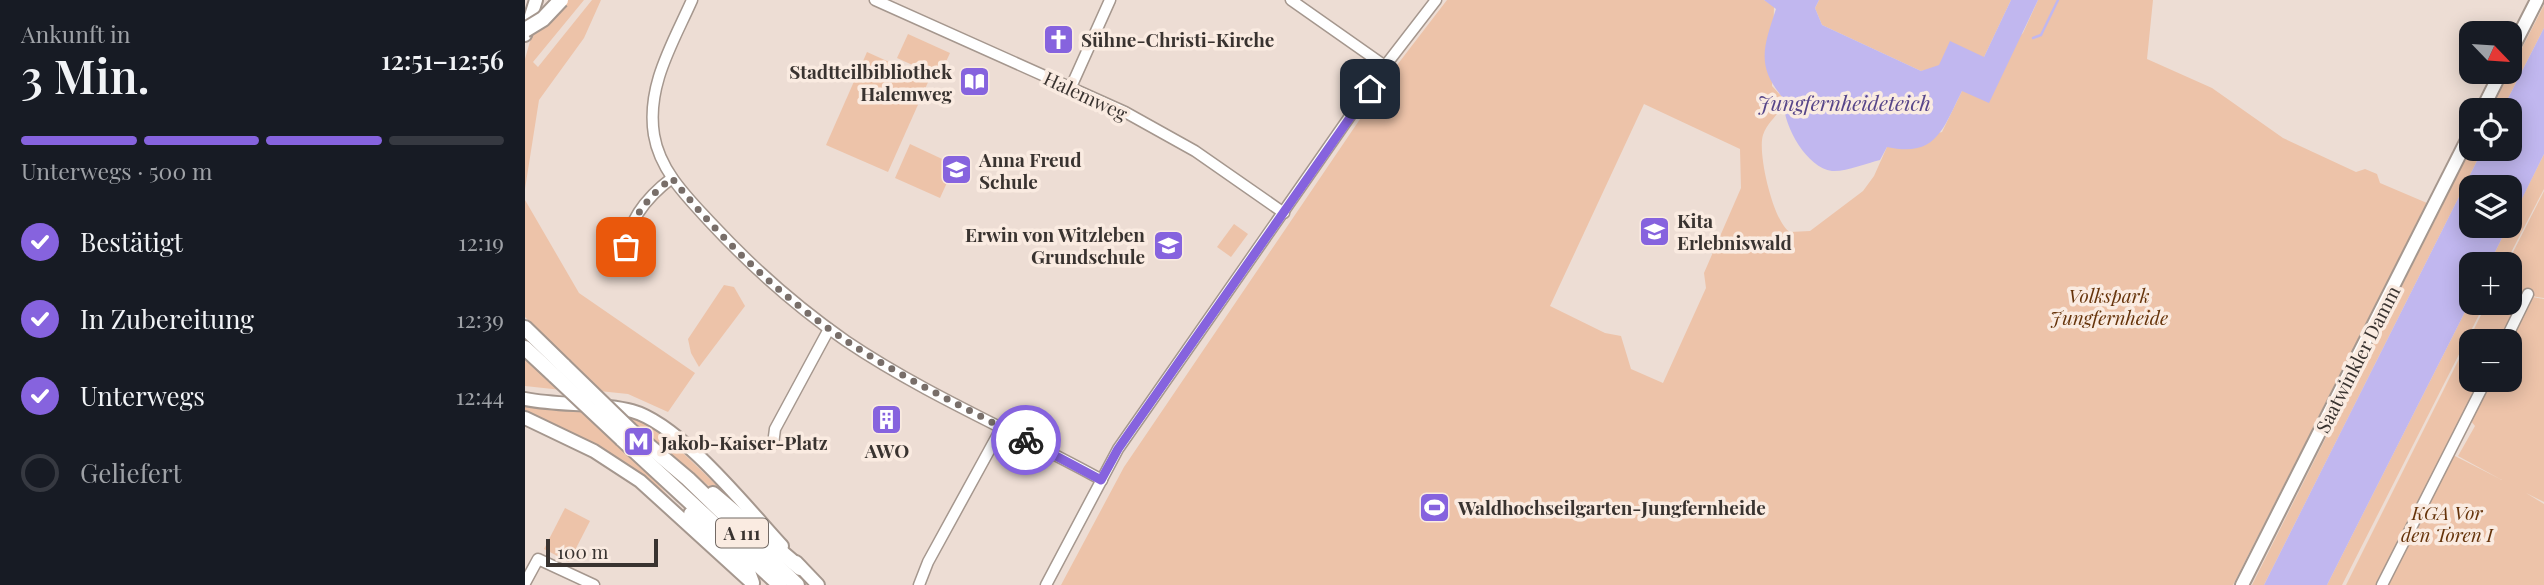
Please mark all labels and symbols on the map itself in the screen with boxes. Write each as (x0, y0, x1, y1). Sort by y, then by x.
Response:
north arrow (2459, 21, 2522, 84)
church icon: Sühne-Christi-Kirche (1041, 22, 1075, 56)
place label: Sühne-Christi-Kirche (1081, 26, 1274, 52)
place label: Stadtteilbibliothek Halemweg (789, 58, 953, 106)
pin (1340, 59, 1400, 119)
street label: Halemweg (1040, 64, 1132, 126)
library icon: Stadtteilbibliothek Halemweg (958, 65, 992, 99)
water label: Jungfernheideteich (1757, 88, 1931, 116)
place label: Anna Freud Schule (978, 146, 1082, 194)
school or university icon: Anna Freud Schule (939, 153, 973, 187)
place label: Kita Erlebniswald (1677, 207, 1793, 255)
school or university icon: Kita Erlebniswald (1637, 214, 1671, 248)
pin (596, 217, 656, 277)
place label: Erwin von Witzleben Grundschule (965, 221, 1145, 269)
school or university icon: Erwin von Witzleben Grundschule (1151, 228, 1185, 262)
street label: Saatwinkler Damm (2309, 281, 2405, 437)
park label: Volkspark Jungfernheide (2050, 282, 2168, 330)
building icon: AWO (870, 402, 904, 436)
courier (991, 405, 1061, 475)
metro station icon: Jakob-Kaiser-Platz (621, 425, 655, 459)
place label: Jakob-Kaiser-Platz (660, 429, 828, 455)
place label: AWO (864, 437, 909, 463)
sports icon: Waldhochseilgarten-Jungfernheide (1418, 490, 1452, 524)
place label: Waldhochseilgarten-Jungfernheide (1457, 494, 1766, 520)
park label: KGA Vor den Toren I (2401, 499, 2494, 547)
road number: A 111 (716, 518, 768, 548)
scale bar (546, 536, 658, 568)

